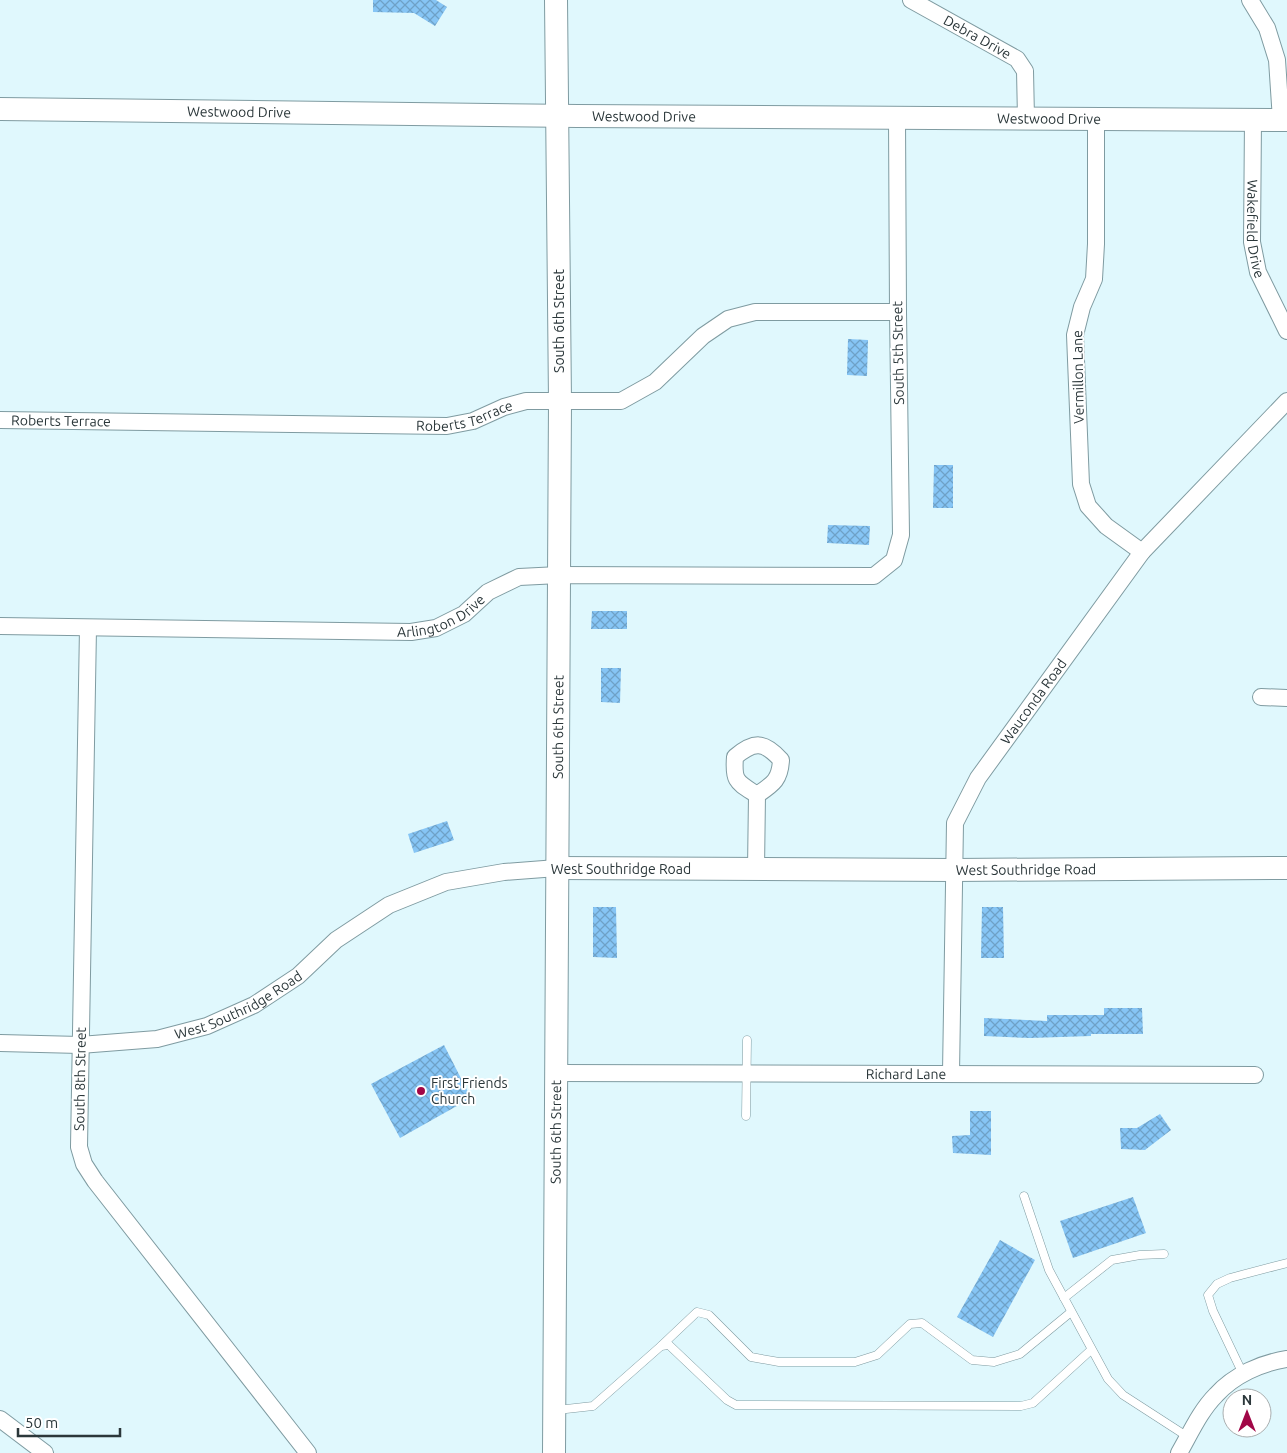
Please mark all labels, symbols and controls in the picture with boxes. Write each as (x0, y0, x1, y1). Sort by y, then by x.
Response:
street label: Debra Drive (941, 12, 1014, 62)
street label: Westwood Drive (187, 103, 291, 121)
street label: Westwood Drive (592, 108, 696, 125)
street label: Westwood Drive (997, 110, 1101, 127)
street label: Wakefield Drive (1244, 179, 1268, 281)
street label: South 6th Street (551, 269, 567, 373)
street label: South 5th Street (889, 300, 907, 405)
street label: Vermillon Lane (1069, 330, 1087, 424)
street label: Roberts Terrace (416, 397, 514, 434)
street label: Roberts Terrace (11, 412, 111, 429)
street label: Arlington Drive (397, 591, 488, 640)
street label: Wauconda Road (997, 656, 1070, 747)
street label: South 6th Street (550, 674, 566, 779)
street label: West Southridge Road (551, 861, 691, 877)
street label: West Southridge Road (956, 861, 1096, 878)
street label: West Southridge Road (173, 968, 305, 1042)
street label: South 8th Street (71, 1026, 89, 1131)
street label: Richard Lane (866, 1066, 946, 1082)
place label: First Friends Church (431, 1075, 508, 1107)
street label: South 6th Street (548, 1079, 564, 1184)
marker: First Friends Church (415, 1085, 427, 1097)
north arrow (1222, 1388, 1272, 1438)
text: N (1242, 1392, 1252, 1408)
scale bar (18, 1406, 120, 1438)
text: 50 m (25, 1414, 58, 1431)

